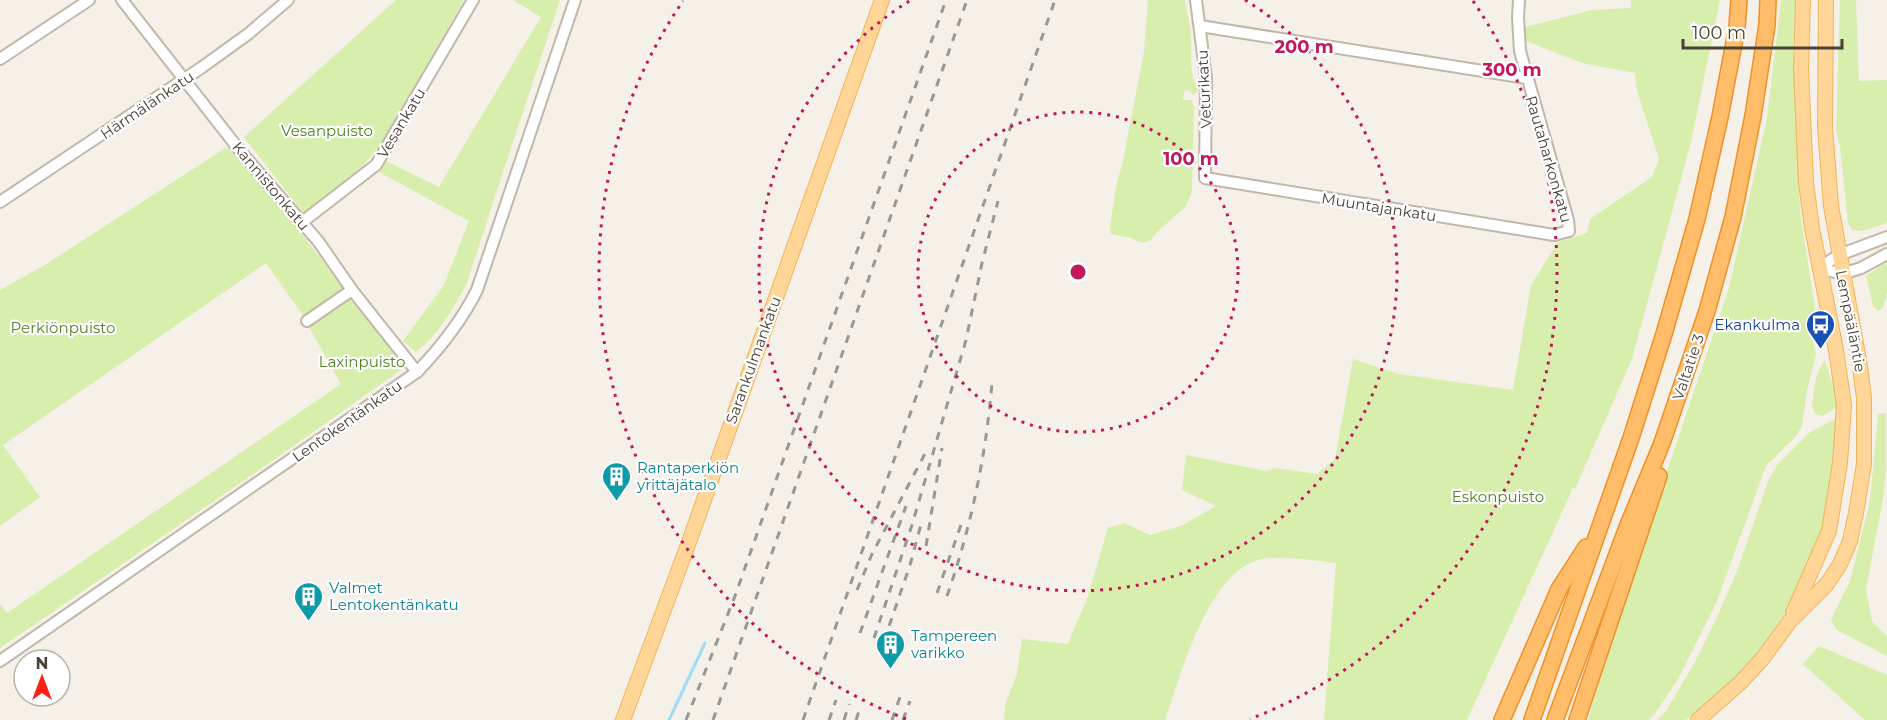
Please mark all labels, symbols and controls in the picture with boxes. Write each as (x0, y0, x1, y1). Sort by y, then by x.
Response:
scale bar (1683, 12, 1842, 50)
text: 100 m (1692, 22, 1746, 44)
text: 200 m (1274, 36, 1334, 58)
street label: Veturikatu (1192, 49, 1216, 129)
text: 300 m (1481, 59, 1542, 81)
street label: Härmälänkatu (97, 67, 197, 143)
street label: Vesankatu (373, 84, 429, 162)
street label: Rautaharkonkatu (1522, 93, 1576, 225)
park label: Vesanpuisto (281, 121, 373, 140)
street label: Kannistonkatu (228, 138, 314, 234)
text: 100 m (1163, 148, 1219, 170)
street label: Muuntajankatu (1320, 189, 1438, 225)
centre of rings (1068, 262, 1088, 282)
street label: Lempääläntie (1832, 268, 1870, 374)
street label: Sarankulmankatu (721, 294, 785, 426)
bus stop icon: Ekankulma (1805, 308, 1837, 350)
place label: Ekankulma (1714, 315, 1800, 334)
park label: Perkiönpuisto (11, 318, 115, 337)
street label: Valtatie 3 (1668, 331, 1708, 403)
park label: Laxinpuisto (319, 352, 405, 371)
street label: Lentokentänkatu (288, 376, 406, 466)
place label: Rantaperkiön yrittäjätalo (636, 458, 739, 494)
building icon: Rantaperkiön yrittäjätalo (600, 460, 632, 502)
park label: Eskonpuisto (1452, 487, 1544, 506)
place label: Valmet Lentokentänkatu (329, 578, 459, 614)
building icon: Valmet Lentokentänkatu (292, 580, 324, 622)
place label: Tampereen varikko (911, 626, 997, 662)
building icon: Tampereen varikko (874, 628, 906, 670)
north arrow (12, 648, 72, 708)
text: N (36, 654, 48, 673)

